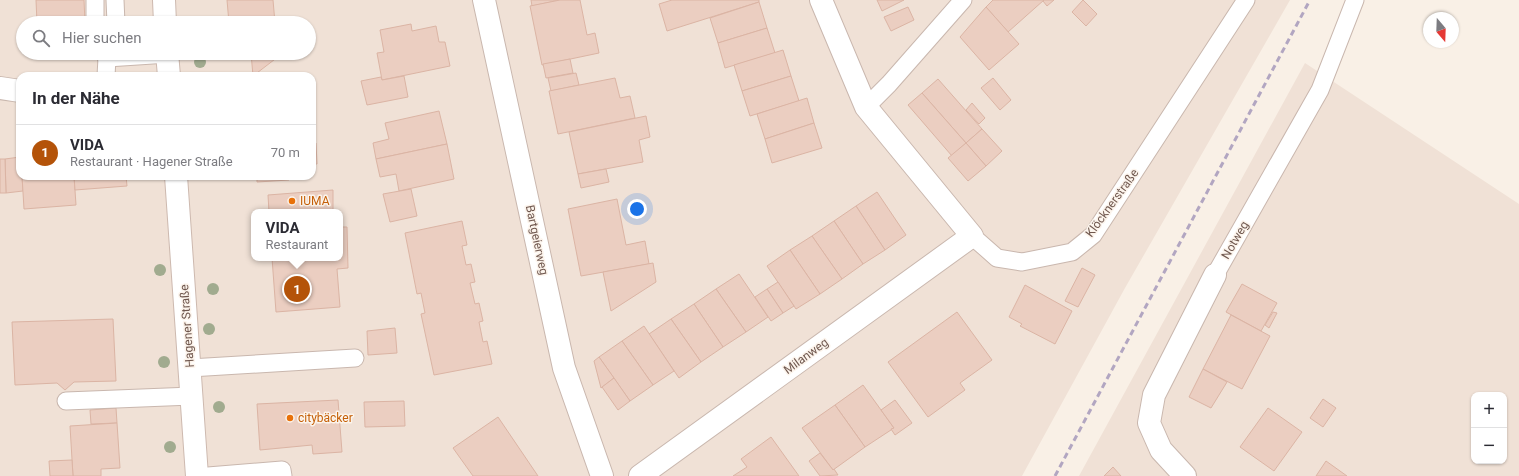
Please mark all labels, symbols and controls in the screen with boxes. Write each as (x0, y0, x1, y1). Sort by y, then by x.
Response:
north arrow (1423, 12, 1459, 48)
search box (16, 16, 316, 60)
icon: search (30, 27, 52, 49)
text: Hier suchen (62, 29, 141, 47)
text: In der Nähe (32, 88, 120, 108)
text: VIDA (70, 136, 104, 154)
text: 1 (41, 145, 49, 160)
text: 70 m (271, 145, 300, 160)
text: Restaurant · Hagener Straße (70, 154, 233, 169)
street label: Klöcknerstraße (1083, 166, 1141, 240)
place label: IUMA (300, 194, 330, 208)
marker: IUMA (287, 196, 297, 206)
your location (627, 199, 647, 219)
street label: Bartgeierweg (523, 204, 551, 276)
popup (251, 209, 343, 261)
text: VIDA (266, 219, 299, 237)
street label: Notweg (1219, 219, 1251, 261)
text: Restaurant (266, 237, 328, 252)
pin: 1 (284, 274, 310, 304)
street label: Hagener Straße (177, 284, 197, 368)
street label: Milanweg (781, 335, 831, 377)
map controls (1471, 392, 1507, 464)
button: + (1471, 392, 1507, 428)
place label: citybäcker (298, 411, 353, 425)
marker: citybäcker (285, 413, 295, 423)
button: − (1471, 428, 1507, 464)

